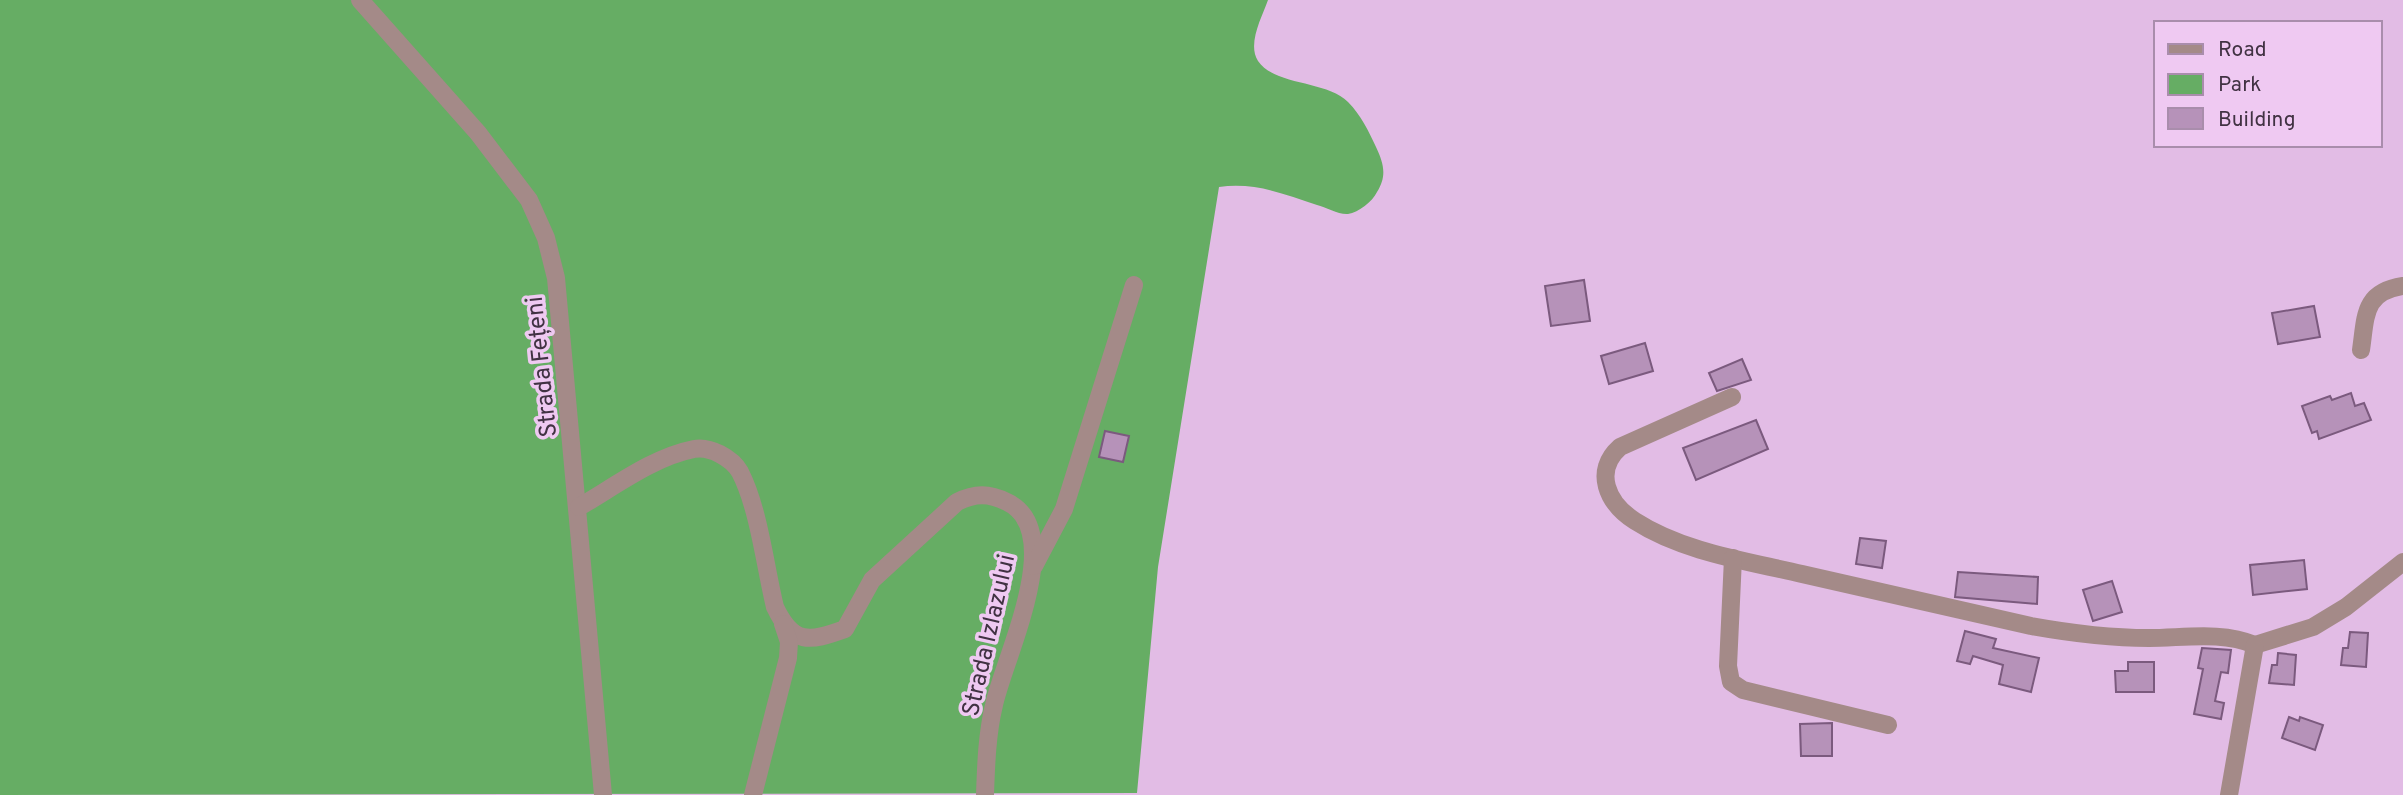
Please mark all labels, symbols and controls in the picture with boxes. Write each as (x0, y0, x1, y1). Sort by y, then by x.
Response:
legend (2154, 21, 2382, 147)
text: Road (2218, 37, 2267, 64)
text: Park (2218, 72, 2261, 99)
text: Building (2218, 107, 2296, 134)
street label: Strada Fețeni (521, 295, 565, 439)
street label: Strada Izlazului (957, 552, 1023, 719)

